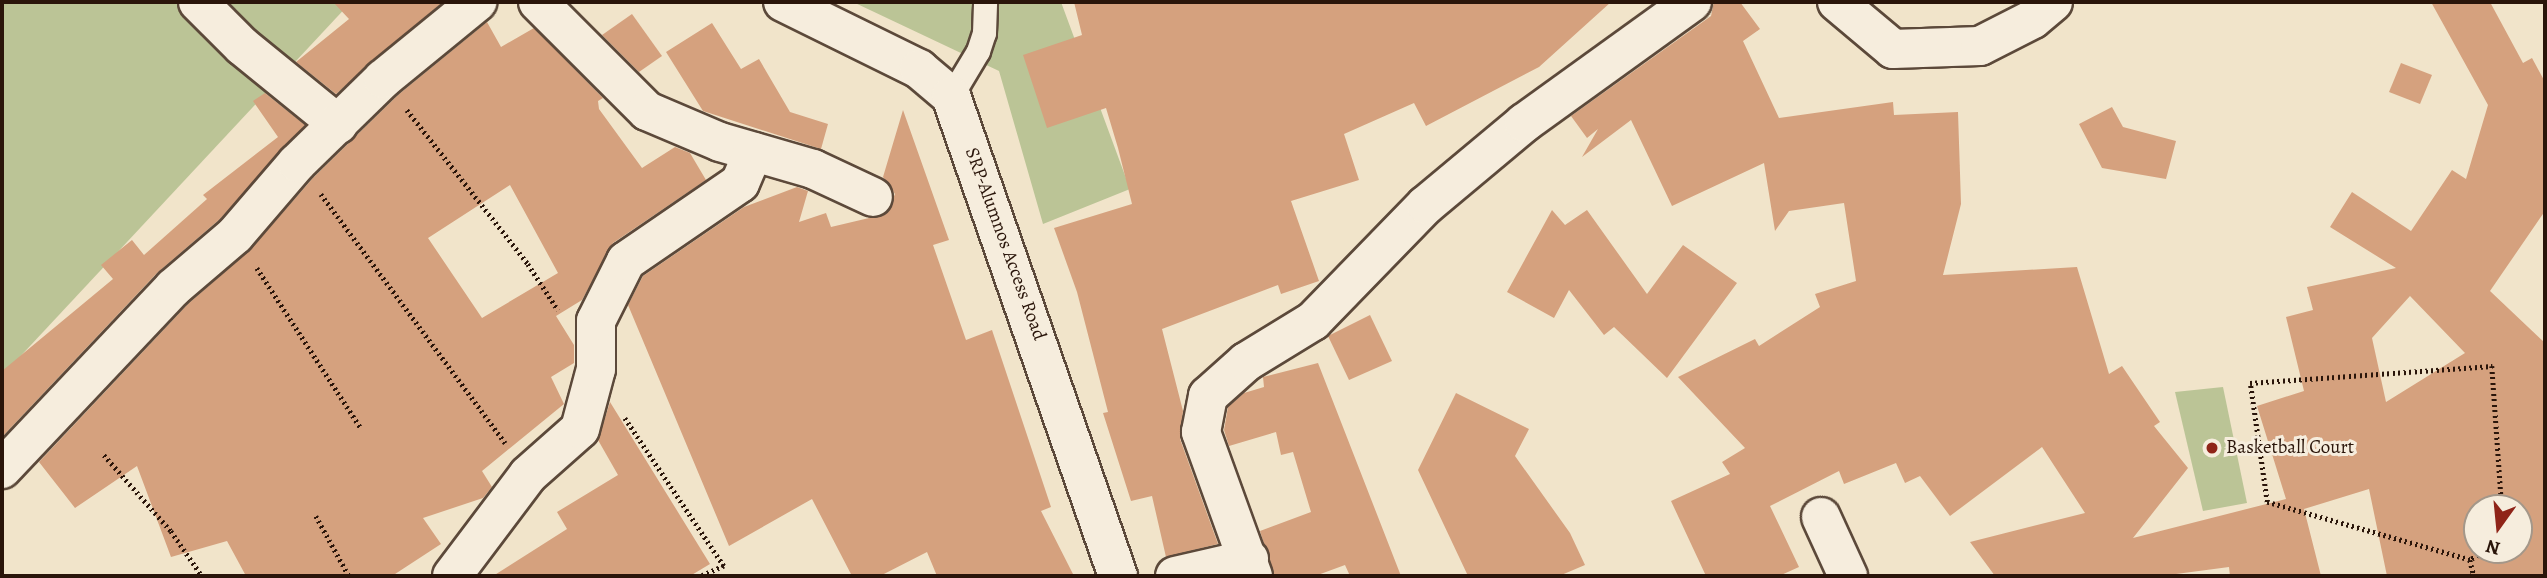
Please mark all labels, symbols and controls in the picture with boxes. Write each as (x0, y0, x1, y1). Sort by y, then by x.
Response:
street label: SRP-Alumnos Access Road (960, 145, 1050, 343)
place label: Basketball Court (2226, 437, 2354, 459)
marker: Basketball Court (2204, 440, 2220, 456)
north arrow (2463, 494, 2533, 564)
text: N (2483, 533, 2503, 562)

